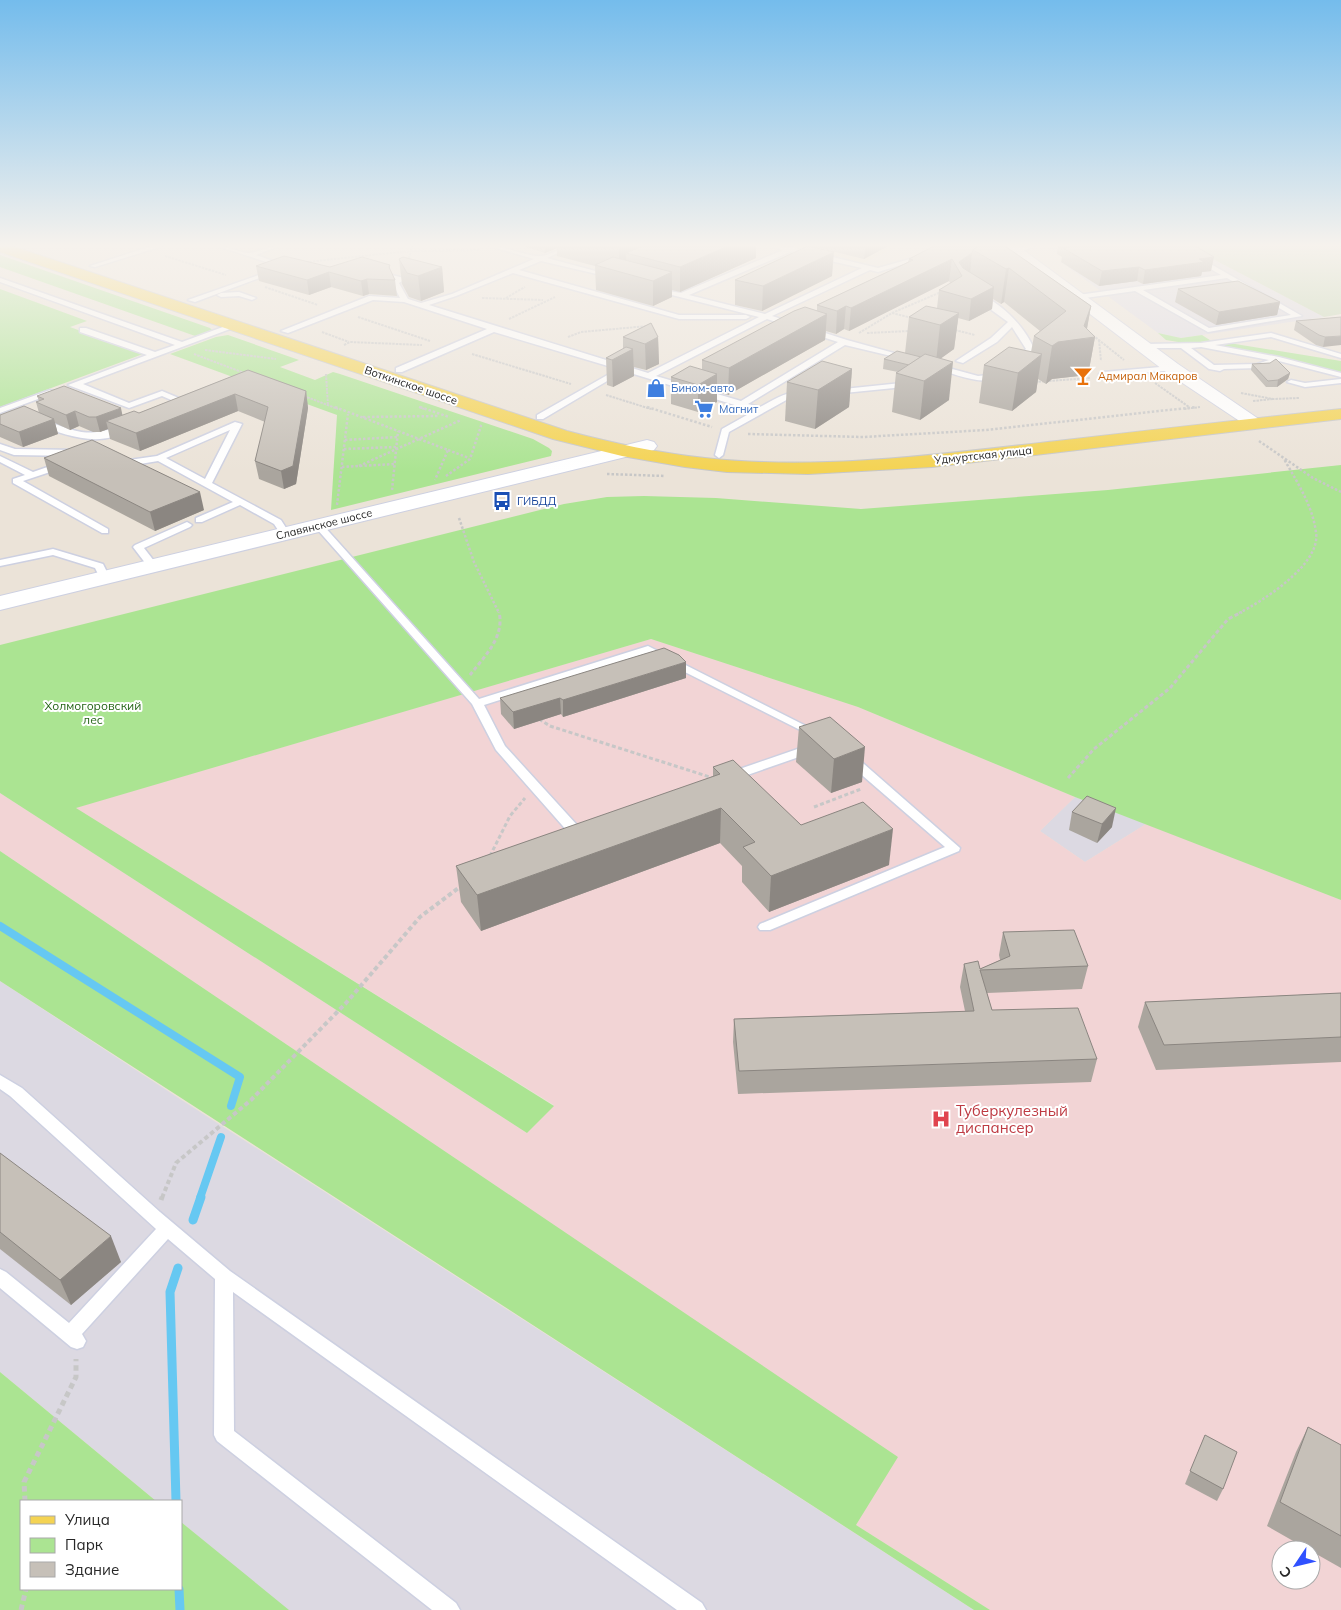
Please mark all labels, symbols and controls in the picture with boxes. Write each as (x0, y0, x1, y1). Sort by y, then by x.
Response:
street label: Воткинское шоссе (363, 363, 459, 407)
bar icon: Адмирал Макаров (1072, 365, 1094, 387)
place label: Адмирал Макаров (1098, 369, 1197, 383)
shop icon: Бином-авто (645, 377, 667, 399)
place label: Бином-авто (671, 381, 734, 395)
supermarket icon: Магнит (693, 398, 715, 420)
place label: Магнит (719, 402, 758, 416)
street label: Удмуртская улица (932, 443, 1033, 467)
bus stop icon: ГИБДД (491, 490, 513, 512)
place label: ГИБДД (517, 494, 556, 508)
street label: Славянское шоссе (274, 505, 374, 543)
park label: Холмогоровский лес (45, 698, 141, 727)
place label: Туберкулезный диспансер (956, 1101, 1068, 1137)
hospital icon: Туберкулезный диспансер (930, 1108, 952, 1130)
legend (20, 1500, 182, 1590)
text: Улица (64, 1510, 110, 1529)
text: Парк (65, 1535, 104, 1554)
north arrow (1271, 1540, 1321, 1590)
text: Здание (65, 1560, 119, 1579)
text: С (1275, 1563, 1295, 1582)

